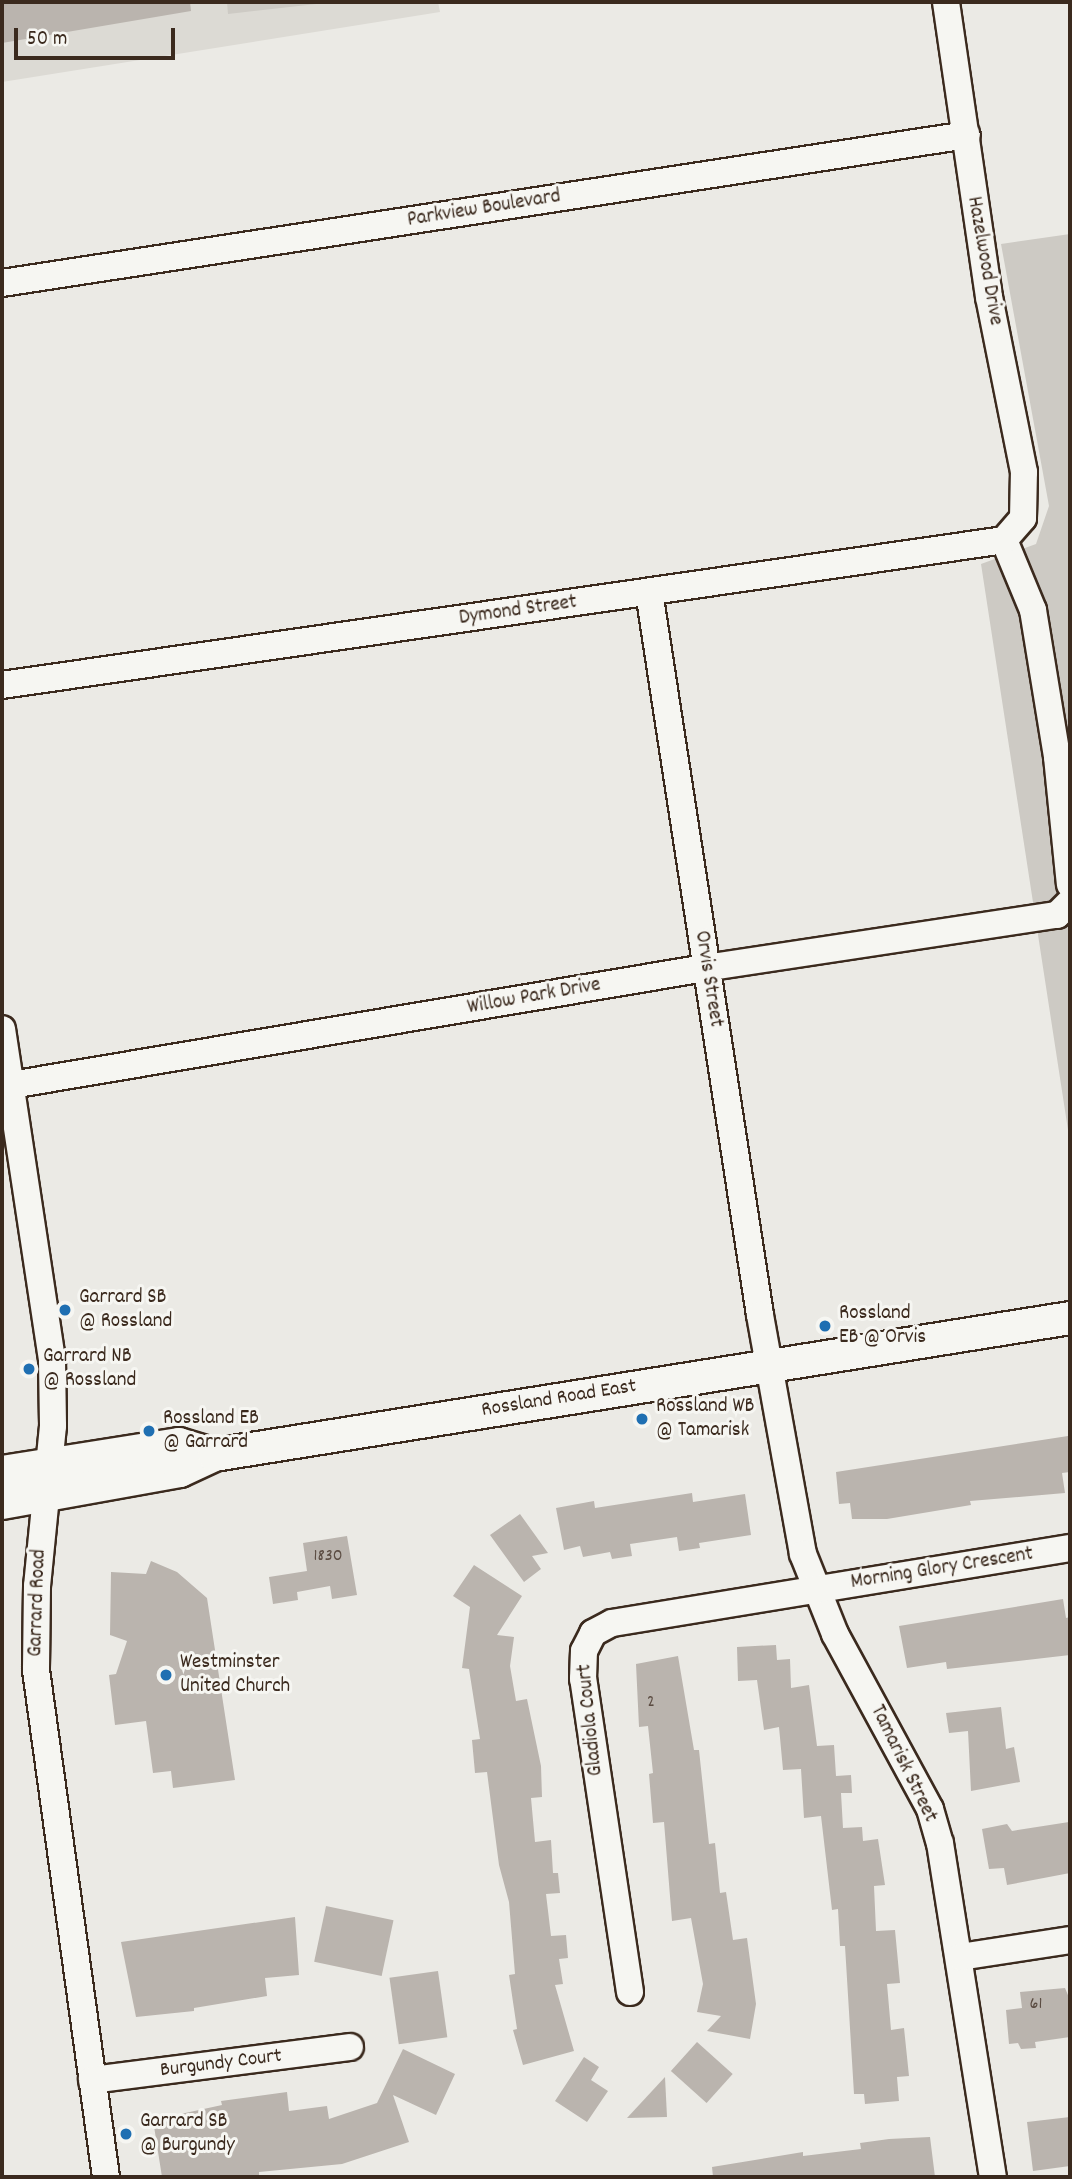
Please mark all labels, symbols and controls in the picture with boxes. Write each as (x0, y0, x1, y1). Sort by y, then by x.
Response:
scale bar (18, 14, 178, 58)
text: 50 m (27, 25, 67, 55)
street label: Parkview Boulevard (406, 184, 562, 234)
street label: Hazelwood Drive (960, 195, 1008, 327)
street label: Dymond Street (458, 590, 578, 632)
street label: Orvis Street (688, 929, 728, 1029)
street label: Willow Park Drive (466, 973, 602, 1021)
place label: Garrard SB @ Rossland (79, 1285, 172, 1335)
place label: Rossland EB @ Orvis (839, 1301, 926, 1351)
marker: Garrard SB @ Rossland (57, 1302, 73, 1318)
marker: Rossland EB @ Orvis (817, 1318, 833, 1334)
place label: Garrard NB @ Rossland (43, 1344, 136, 1394)
marker: Garrard NB @ Rossland (21, 1361, 37, 1377)
street label: Rossland Road East (480, 1374, 638, 1424)
place label: Rossland WB @ Tamarisk (656, 1394, 754, 1444)
place label: Rossland EB @ Garrard (163, 1406, 259, 1456)
marker: Rossland WB @ Tamarisk (634, 1411, 650, 1427)
marker: Rossland EB @ Garrard (141, 1423, 157, 1439)
street label: Morning Glory Crescent (849, 1542, 1035, 1596)
house number: 1830 (314, 1546, 342, 1568)
street label: Garrard Road (24, 1549, 52, 1657)
place label: Westminster United Church (180, 1650, 290, 1700)
street label: Gladiola Court (573, 1663, 609, 1777)
marker: Westminster United Church (158, 1667, 174, 1683)
house number: 2 (647, 1692, 655, 1714)
street label: Tamarisk Street (864, 1701, 942, 1827)
house number: 61 (1030, 1994, 1042, 2016)
street label: Burgundy Court (159, 2044, 283, 2084)
place label: Garrard SB @ Burgundy (140, 2109, 235, 2159)
marker: Garrard SB @ Burgundy (118, 2126, 134, 2142)

